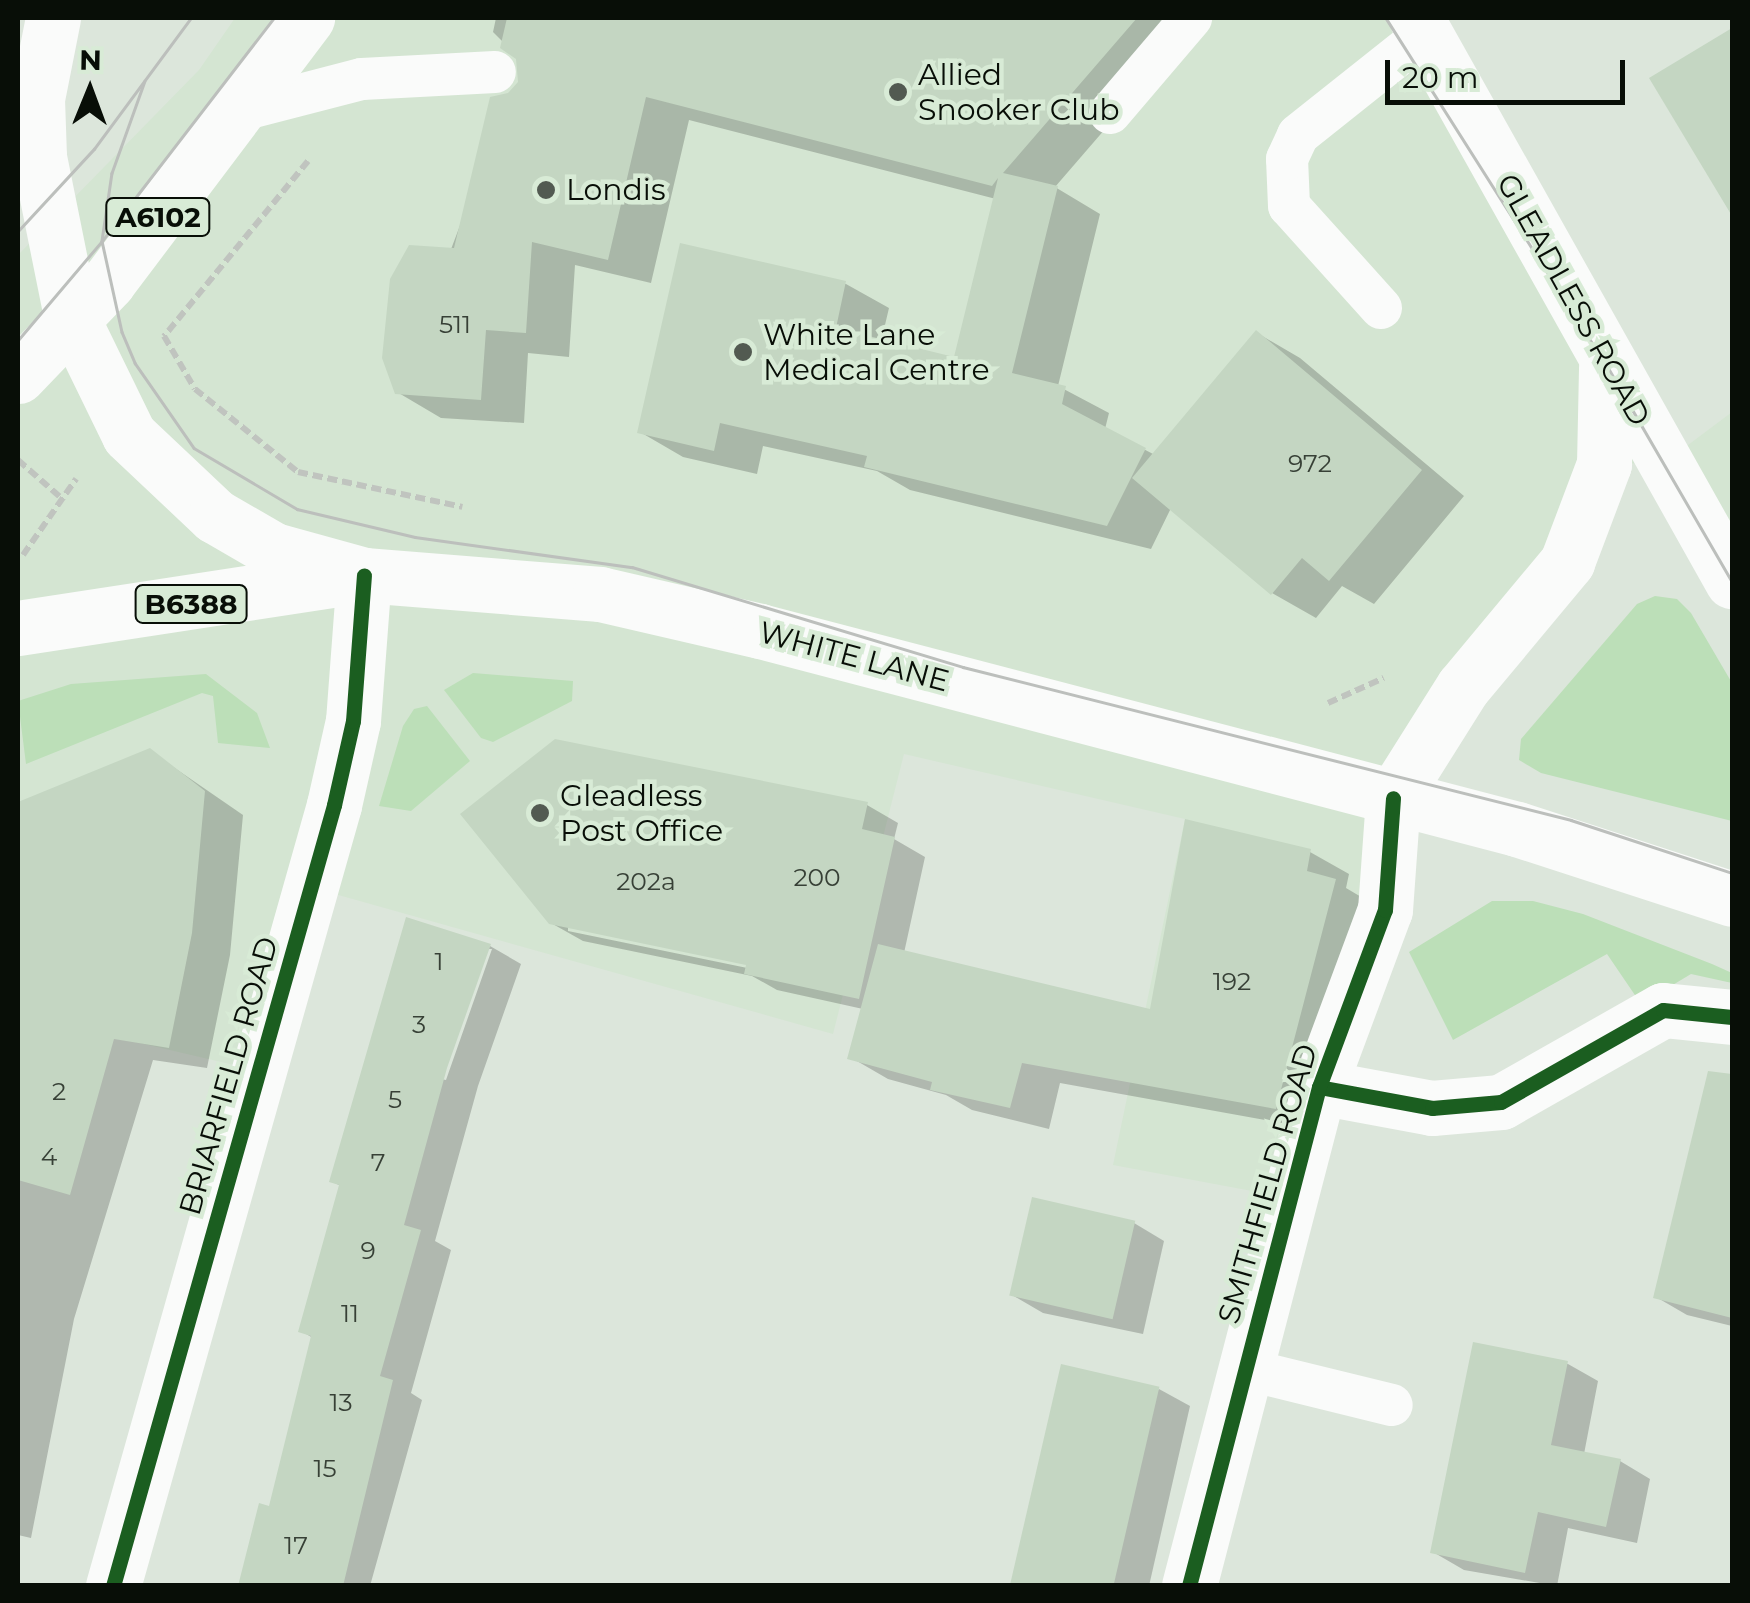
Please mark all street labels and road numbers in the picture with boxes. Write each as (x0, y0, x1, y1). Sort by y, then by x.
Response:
street label: GLEADLESS ROAD (1489, 168, 1657, 432)
road number: A6102 (103, 194, 213, 240)
road number: B6388 (134, 581, 248, 627)
street label: WHITE LANE (755, 614, 953, 700)
street label: BRIARFIELD ROAD (172, 933, 286, 1219)
street label: SMITHFIELD ROAD (1211, 1040, 1325, 1328)

